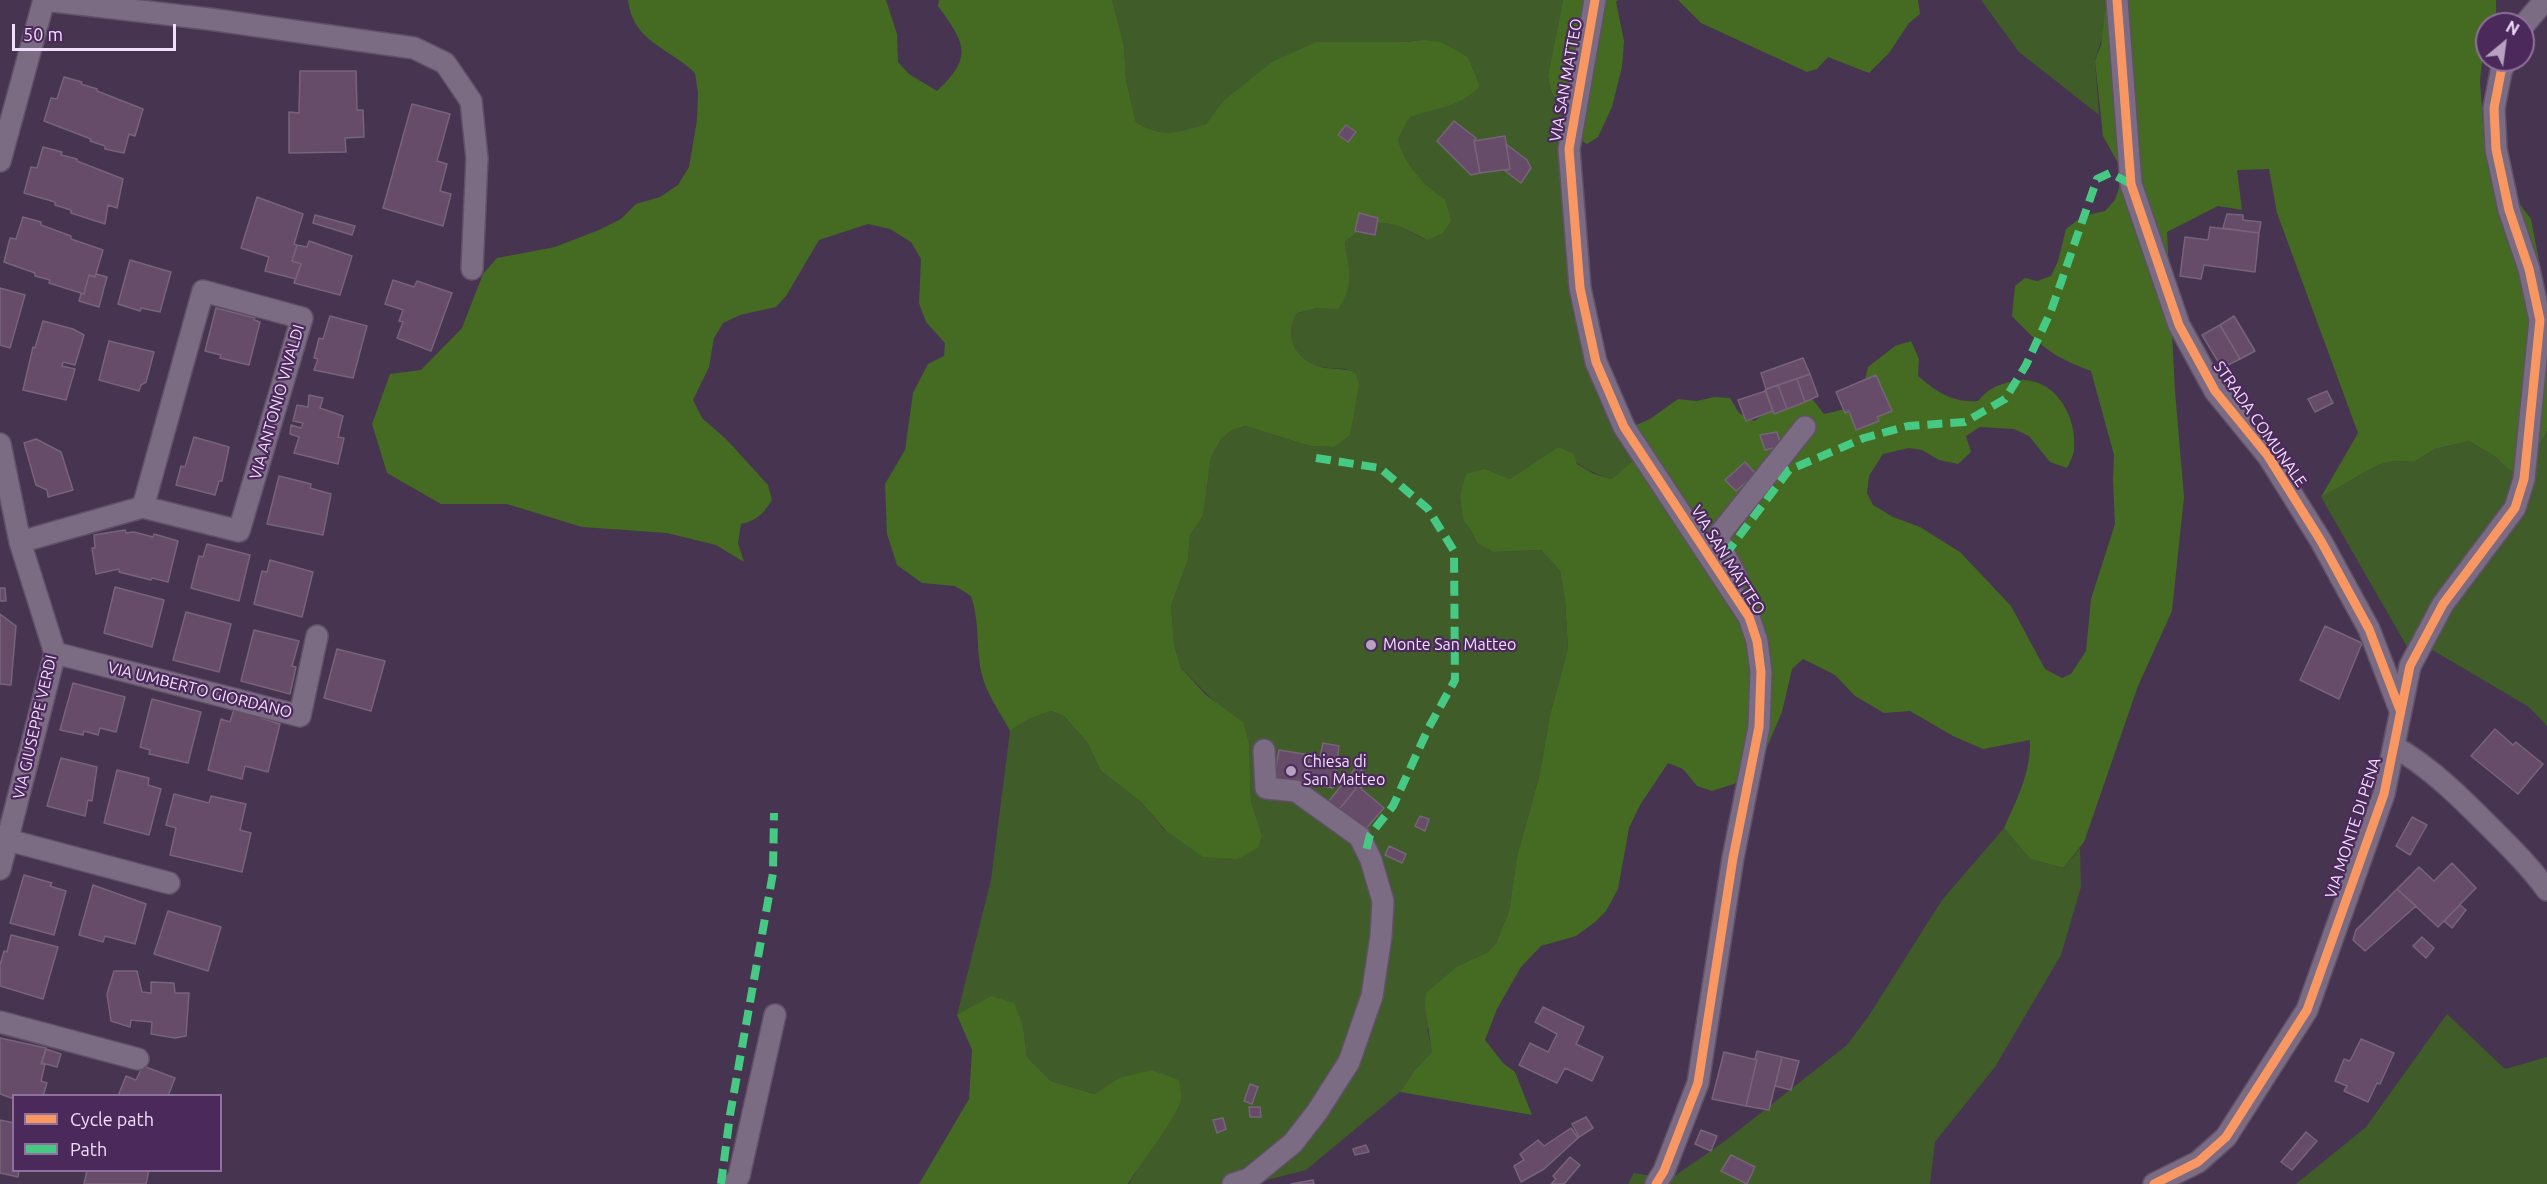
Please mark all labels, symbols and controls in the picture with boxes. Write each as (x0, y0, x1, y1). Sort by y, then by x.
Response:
scale bar (15, 12, 178, 50)
north arrow (2475, 12, 2535, 72)
street label: VIA SAN MATTEO (1546, 17, 1586, 143)
text: N (2503, 17, 2522, 39)
text: 50 m (23, 24, 63, 44)
street label: VIA ANTONIO VIVALDI (246, 322, 308, 482)
street label: STRADA COMUNALE (2209, 357, 2311, 491)
street label: VIA SAN MATTEO (1687, 502, 1769, 618)
place label: Monte San Matteo (1383, 635, 1516, 655)
marker: Monte San Matteo (1364, 638, 1378, 652)
street label: VIA GIUSEPPE VERDI (9, 653, 61, 801)
street label: VIA UMBERTO GIORDANO (106, 658, 294, 722)
place label: Chiesa di San Matteo (1303, 752, 1385, 790)
street label: VIA MONTE DI PENA (2321, 755, 2385, 901)
marker: Chiesa di San Matteo (1284, 764, 1298, 778)
legend (12, 1094, 222, 1172)
text: Cycle path (70, 1109, 154, 1129)
text: Path (70, 1139, 107, 1159)

